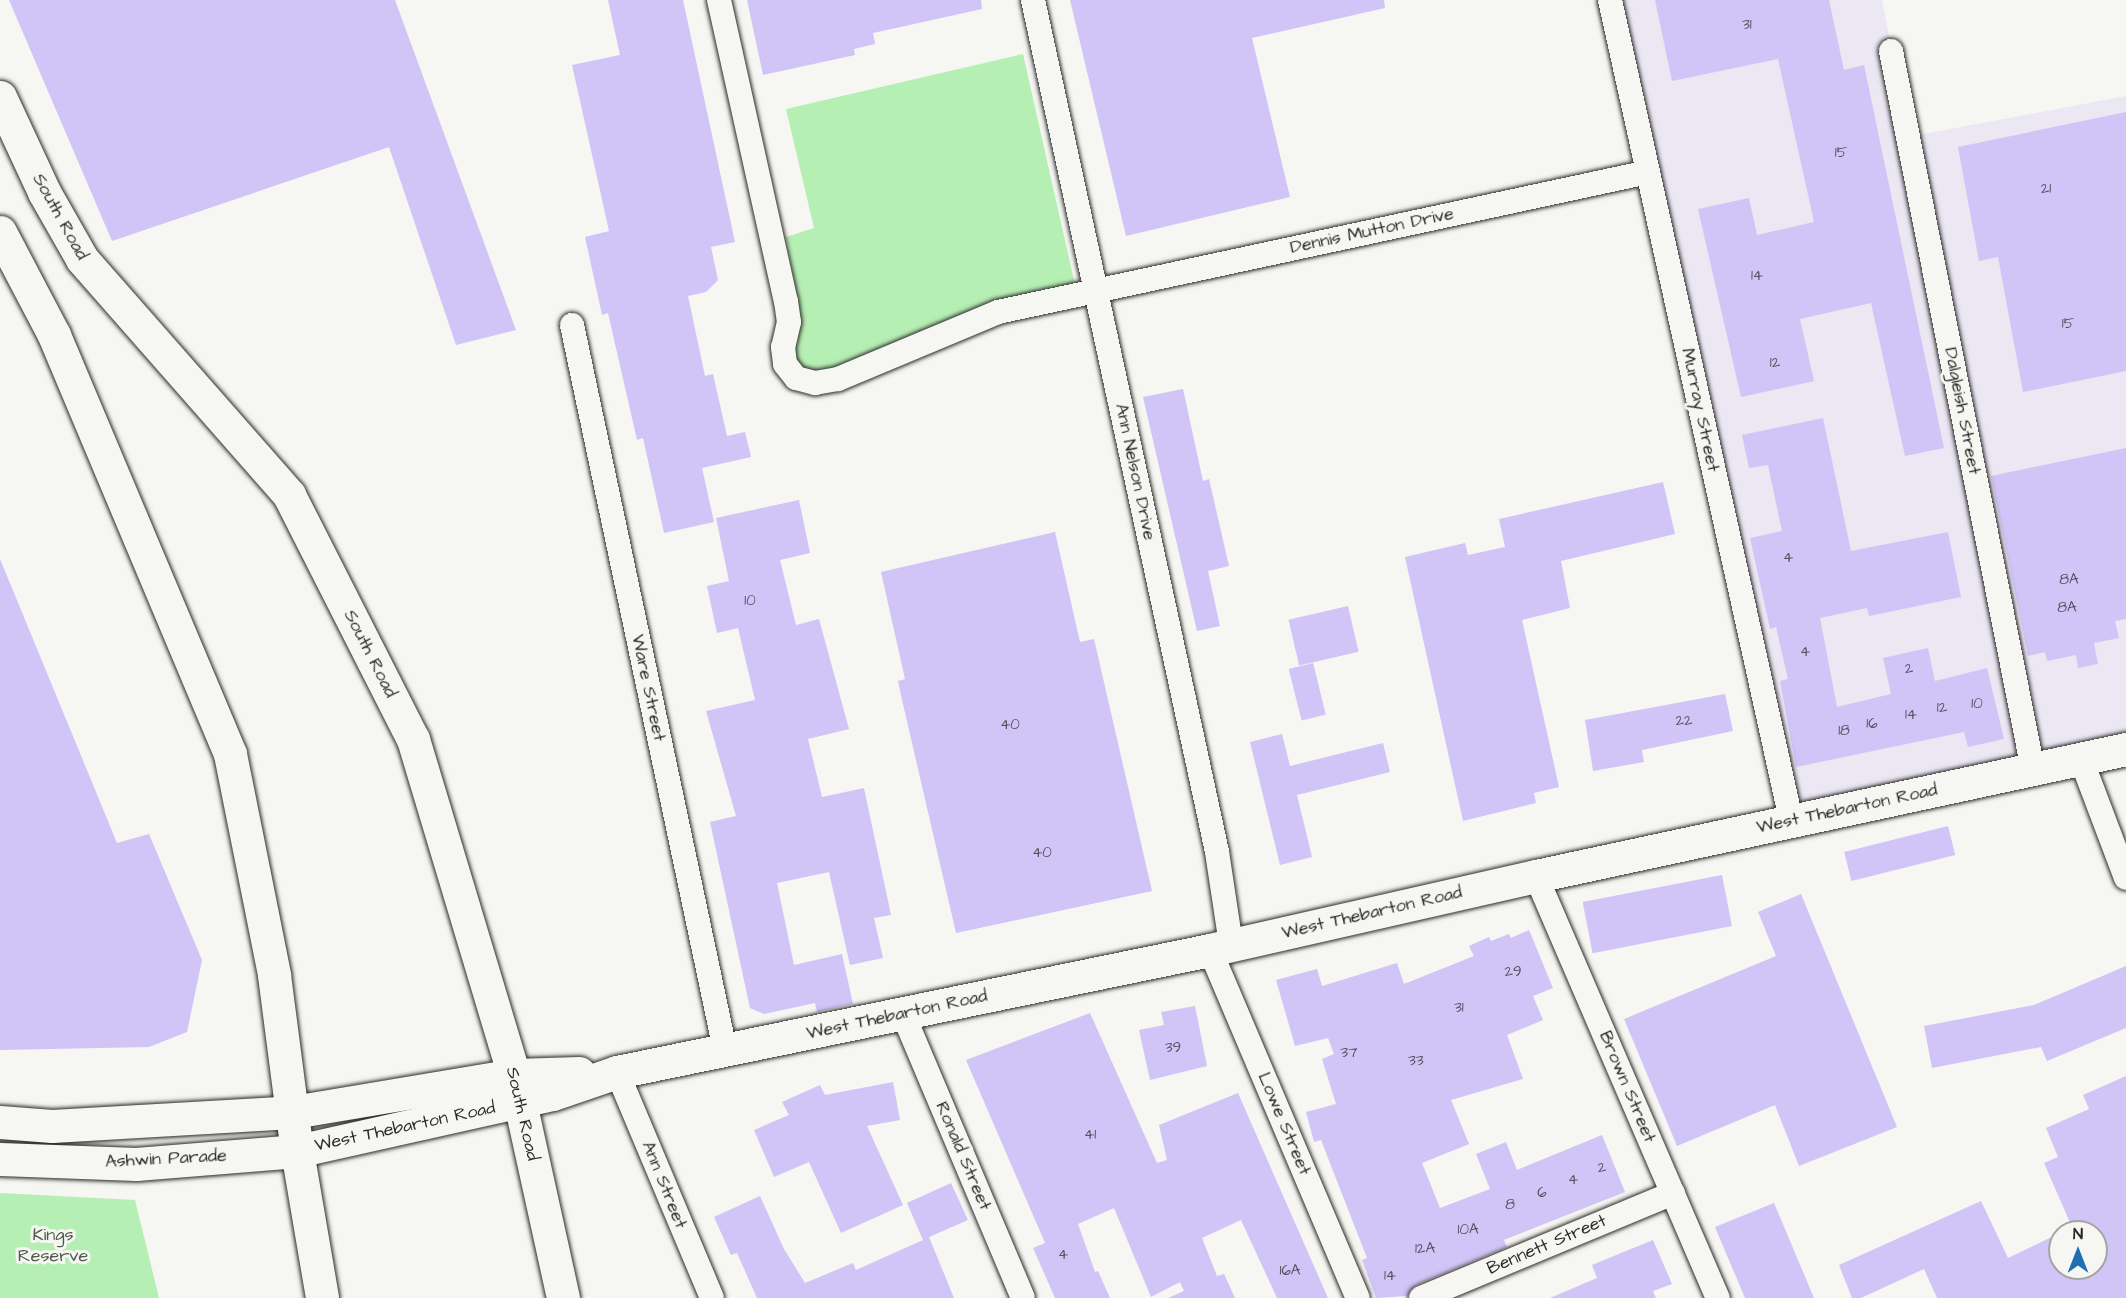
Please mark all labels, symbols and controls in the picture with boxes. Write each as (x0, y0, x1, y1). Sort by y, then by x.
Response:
house number: 31 (1742, 16, 1752, 34)
house number: 15 (1835, 144, 1847, 162)
street label: South Road (27, 170, 93, 264)
house number: 21 (2041, 180, 2051, 198)
street label: Dennis Mutton Drive (1288, 203, 1456, 259)
house number: 14 (1751, 267, 1763, 285)
house number: 15 (2062, 315, 2074, 333)
street label: Murray Street (1676, 346, 1724, 474)
street label: Dalgleish Street (1939, 346, 1985, 476)
house number: 12 (1770, 354, 1780, 372)
street label: Ann Nelson Drive (1110, 402, 1160, 542)
house number: 4 (1783, 549, 1793, 567)
house number: 8A (2059, 571, 2079, 589)
house number: 10 (744, 592, 756, 610)
house number: 8A (2057, 599, 2077, 617)
street label: South Road (339, 607, 401, 701)
street label: Ware Street (626, 633, 670, 743)
house number: 4 (1800, 643, 1810, 661)
house number: 2 (1905, 660, 1913, 678)
house number: 10 (1971, 695, 1983, 713)
house number: 12 (1937, 699, 1947, 717)
house number: 14 (1905, 706, 1917, 724)
house number: 22 (1675, 712, 1693, 730)
house number: 16 (1866, 715, 1878, 733)
house number: 40 (1000, 716, 1020, 734)
house number: 18 (1838, 722, 1850, 740)
street label: West Thebarton Road (1755, 779, 1939, 839)
house number: 40 (1032, 844, 1052, 862)
street label: West Thebarton Road (1280, 882, 1464, 944)
house number: 29 (1504, 963, 1522, 981)
street label: West Thebarton Road (805, 985, 989, 1045)
house number: 31 (1454, 999, 1464, 1017)
street label: Brown Street (1594, 1028, 1660, 1146)
house number: 39 (1165, 1039, 1181, 1057)
house number: 37 (1341, 1044, 1357, 1062)
house number: 33 (1408, 1052, 1424, 1070)
street label: South Road (501, 1065, 543, 1163)
street label: Lowe Street (1253, 1069, 1315, 1179)
street label: West Thebarton Road (313, 1097, 497, 1157)
street label: Ronald Street (930, 1098, 996, 1214)
house number: 41 (1084, 1126, 1096, 1144)
street label: Ann Street (637, 1138, 691, 1232)
street label: Ashwin Parade (105, 1145, 227, 1173)
house number: 2 (1598, 1159, 1606, 1177)
house number: 4 (1568, 1171, 1578, 1189)
house number: 6 (1537, 1184, 1547, 1202)
house number: 8 (1505, 1196, 1515, 1214)
street label: Bennett Street (1484, 1210, 1610, 1280)
north arrow (2048, 1220, 2108, 1280)
house number: 10A (1458, 1221, 1478, 1239)
text: N (2073, 1223, 2083, 1245)
park label: Kings Reserve (18, 1225, 88, 1268)
house number: 12A (1415, 1240, 1435, 1258)
house number: 4 (1058, 1246, 1068, 1264)
house number: 16A (1280, 1262, 1300, 1280)
house number: 14 (1384, 1267, 1396, 1285)

